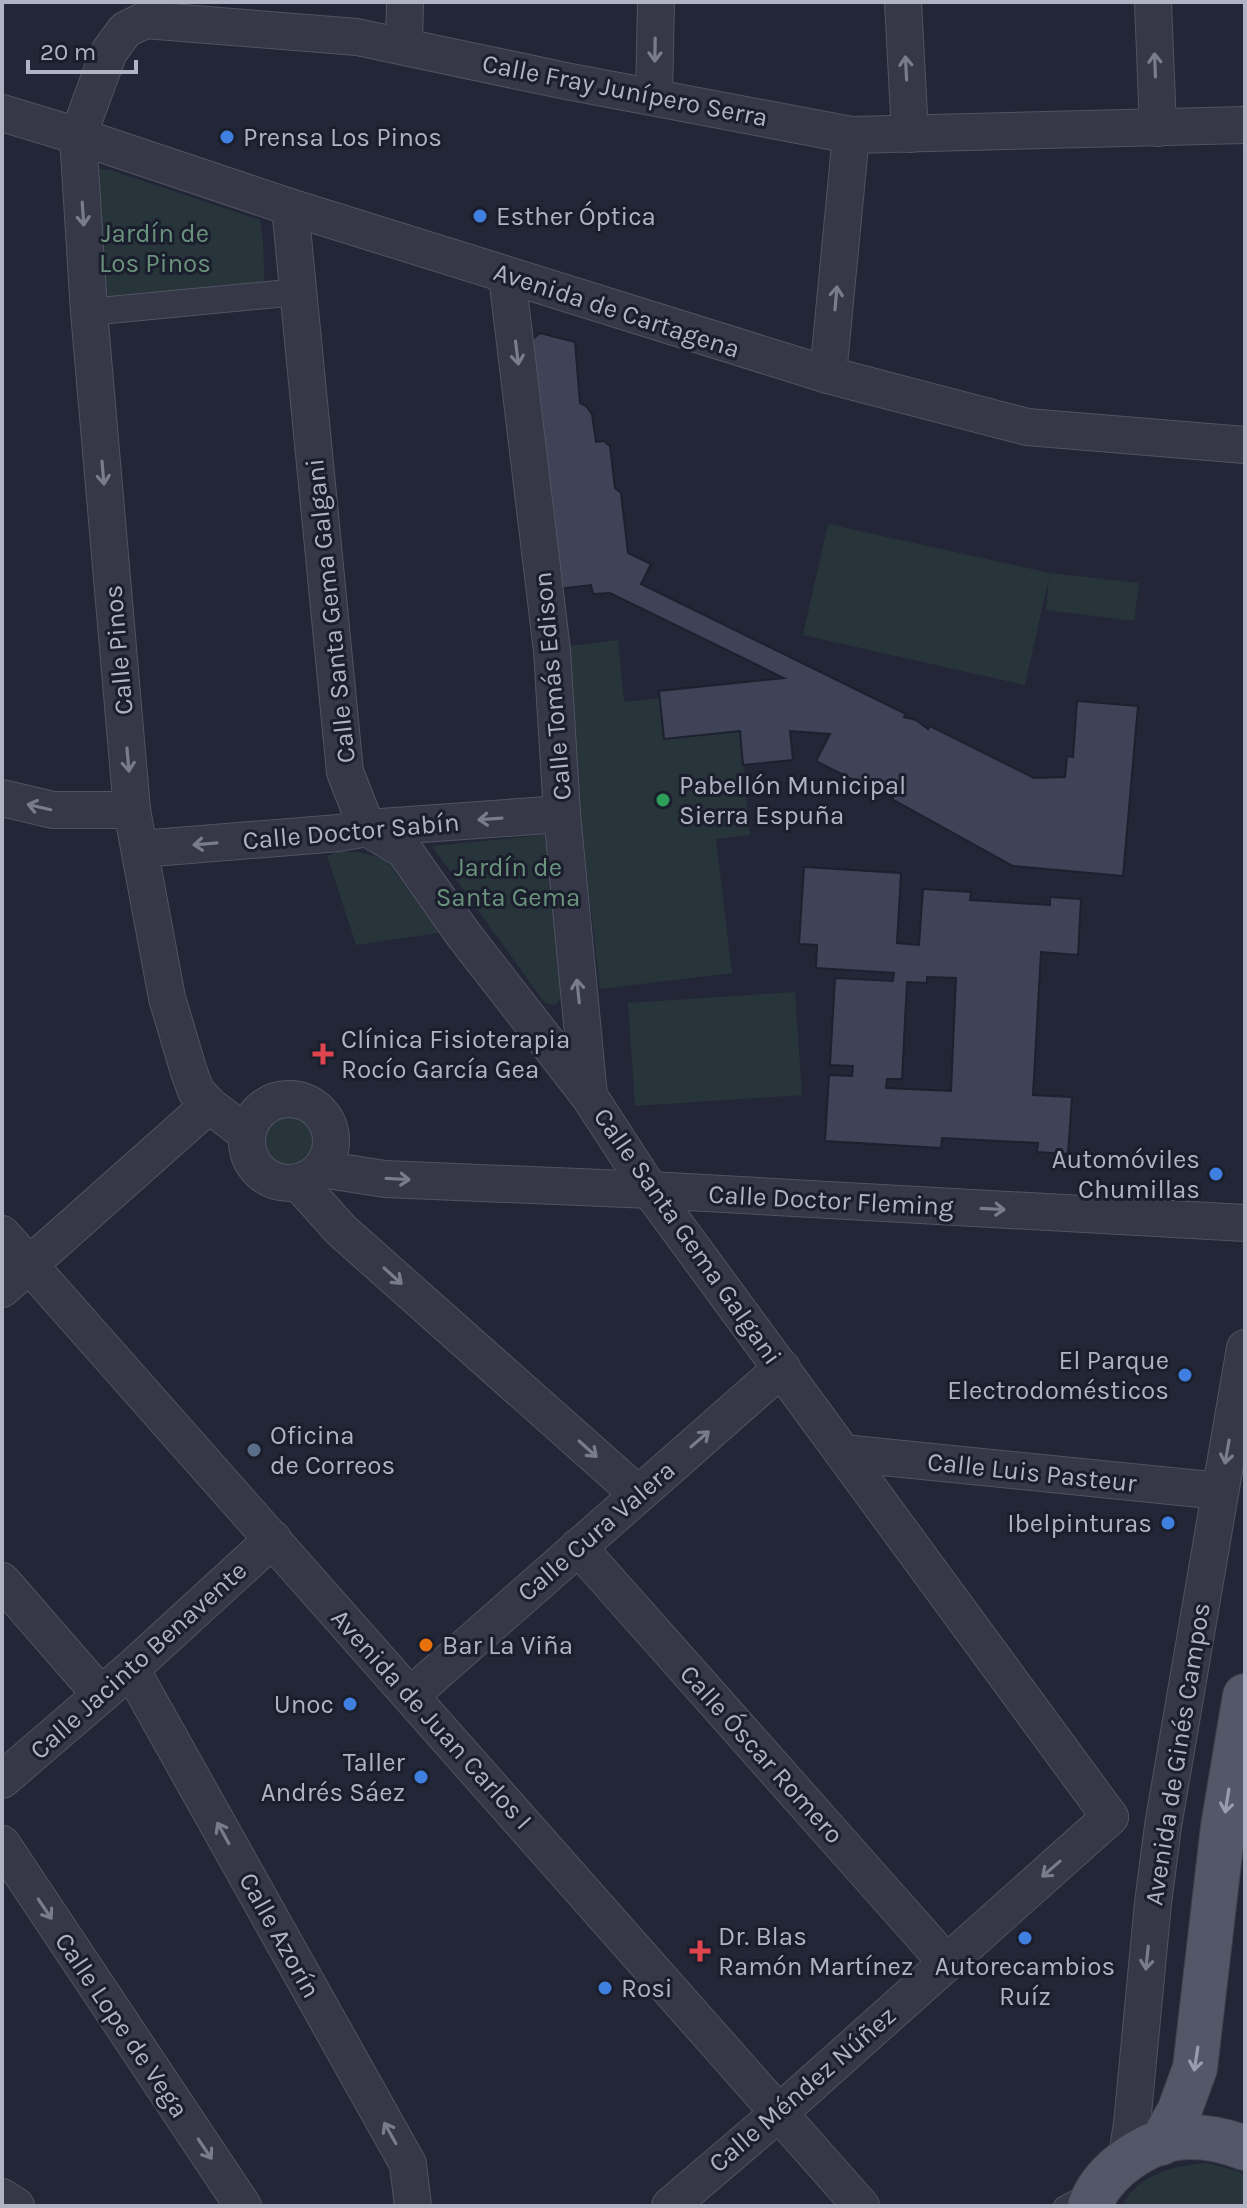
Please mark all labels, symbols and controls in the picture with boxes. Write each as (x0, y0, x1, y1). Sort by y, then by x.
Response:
scale bar (28, 24, 136, 74)
one-way arrow (647, 36, 663, 63)
text: 20 m (40, 38, 96, 66)
street label: Calle Fray Junípero Serra (480, 48, 770, 133)
one-way arrow (1148, 52, 1163, 79)
one-way arrow (899, 55, 914, 82)
place label: Prensa Los Pinos (243, 122, 442, 153)
marker: Prensa Los Pinos (218, 128, 236, 146)
one-way arrow (76, 200, 91, 227)
place label: Esther Óptica (496, 200, 656, 232)
marker: Esther Óptica (471, 207, 489, 225)
park label: Jardín de Los Pinos (99, 218, 211, 279)
street label: Avenida de Cartagena (490, 256, 744, 365)
one-way arrow (828, 285, 843, 312)
one-way arrow (509, 339, 524, 366)
street label: Calle Santa Gema Galgani (299, 457, 362, 765)
one-way arrow (96, 459, 111, 486)
street label: Calle Tomás Edison (527, 570, 578, 802)
street label: Calle Pinos (97, 584, 140, 716)
one-way arrow (121, 746, 136, 773)
place label: Pabellón Municipal Sierra Espuña (679, 770, 906, 831)
marker: Pabellón Municipal Sierra Espuña (654, 791, 672, 809)
one-way arrow (26, 799, 52, 814)
street label: Calle Doctor Sabín (241, 807, 461, 856)
one-way arrow (477, 812, 504, 827)
one-way arrow (192, 837, 219, 852)
park label: Jardín de Santa Gema (436, 852, 580, 913)
one-way arrow (571, 978, 586, 1005)
place label: Clínica Fisioterapia Rocío García Gea (341, 1024, 570, 1085)
marker: Clínica Fisioterapia Rocío García Gea (312, 1043, 334, 1065)
street label: Calle Santa Gema Galgani (587, 1102, 788, 1371)
place label: Automóviles Chumillas (1052, 1144, 1200, 1205)
marker: Automóviles Chumillas (1207, 1165, 1225, 1183)
one-way arrow (384, 1172, 411, 1187)
street label: Calle Doctor Fleming (708, 1179, 955, 1222)
one-way arrow (979, 1202, 1006, 1217)
one-way arrow (383, 1267, 403, 1285)
place label: El Parque Electrodomésticos (947, 1345, 1169, 1406)
marker: El Parque Electrodomésticos (1176, 1366, 1194, 1384)
place label: Oficina de Correos (270, 1420, 395, 1481)
one-way arrow (690, 1431, 710, 1449)
one-way arrow (577, 1439, 597, 1457)
one-way arrow (1219, 1439, 1234, 1465)
marker: Oficina de Correos (245, 1441, 263, 1459)
street label: Calle Luis Pasteur (926, 1446, 1139, 1499)
street label: Calle Cura Valera (511, 1455, 681, 1608)
place label: Ibelpinturas (1007, 1508, 1152, 1539)
marker: Ibelpinturas (1159, 1514, 1177, 1532)
street label: Calle Jacinto Benavente (24, 1555, 253, 1766)
street label: Avenida de Ginés Campos (1138, 1601, 1217, 1908)
street label: Avenida de Juan Carlos I (325, 1603, 539, 1836)
place label: Bar La Viña (442, 1630, 573, 1661)
marker: Bar La Viña (417, 1636, 435, 1654)
street label: Calle Óscar Romero (673, 1658, 851, 1850)
place label: Unoc (274, 1689, 334, 1720)
marker: Unoc (341, 1695, 359, 1713)
place label: Taller Andrés Sáez (261, 1747, 406, 1808)
marker: Taller Andrés Sáez (412, 1768, 430, 1786)
one-way arrow (1219, 1788, 1234, 1813)
one-way arrow (215, 1821, 230, 1845)
one-way arrow (1042, 1860, 1062, 1878)
street label: Calle Azorín (232, 1867, 327, 2003)
one-way arrow (37, 1897, 53, 1919)
place label: Dr. Blas Ramón Martínez (718, 1921, 913, 1982)
street label: Calle Lope de Vega (48, 1927, 195, 2124)
marker: Autorecambios Ruíz (1016, 1929, 1034, 1947)
marker: Dr. Blas Ramón Martínez (689, 1940, 711, 1962)
one-way arrow (1140, 1944, 1155, 1971)
place label: Autorecambios Ruíz (935, 1951, 1115, 2012)
place label: Rosi (621, 1973, 673, 2004)
marker: Rosi (596, 1979, 614, 1997)
street label: Calle Méndez Núñez (703, 2000, 902, 2179)
one-way arrow (1188, 2046, 1203, 2071)
one-way arrow (382, 2122, 398, 2145)
one-way arrow (196, 2137, 213, 2159)

